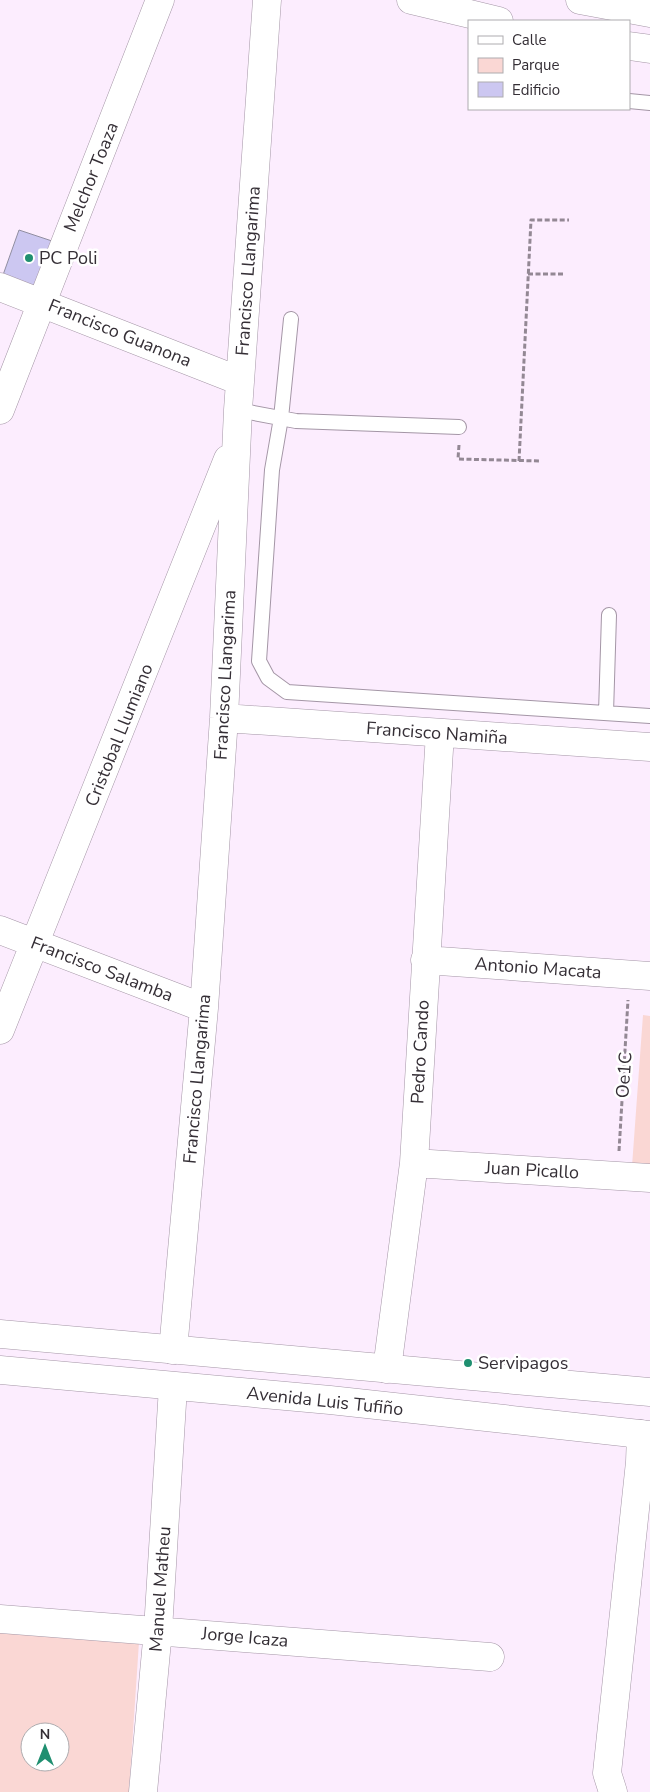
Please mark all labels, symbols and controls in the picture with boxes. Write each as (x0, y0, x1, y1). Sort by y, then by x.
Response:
legend (468, 20, 630, 110)
text: Calle (512, 30, 547, 50)
text: Parque (512, 55, 560, 75)
text: Edificio (512, 80, 560, 100)
street label: Melchor Toaza (58, 118, 124, 236)
street label: Francisco Llangarima (230, 185, 266, 357)
place label: PC Poli (39, 246, 98, 270)
marker: PC Poli (23, 252, 35, 264)
street label: Francisco Guanona (45, 293, 195, 373)
street label: Francisco Llangarima (209, 589, 241, 761)
street label: Cristobal Llumiano (79, 660, 159, 810)
street label: Francisco Namiña (365, 716, 509, 750)
street label: Francisco Salamba (27, 931, 177, 1007)
street label: Antonio Macata (474, 952, 602, 984)
street label: Francisco Llangarima (178, 993, 216, 1165)
street label: Pedro Cando (405, 999, 435, 1105)
street label: Oe1C (610, 1051, 638, 1099)
street label: Juan Picallo (483, 1155, 580, 1184)
place label: Servipagos (478, 1351, 568, 1375)
marker: Servipagos (462, 1357, 474, 1369)
street label: Avenida Luis Tufiño (245, 1381, 405, 1421)
street label: Manuel Matheu (144, 1525, 176, 1653)
street label: Jorge Icaza (200, 1621, 289, 1653)
north arrow (20, 1722, 70, 1772)
text: N (40, 1725, 50, 1744)

